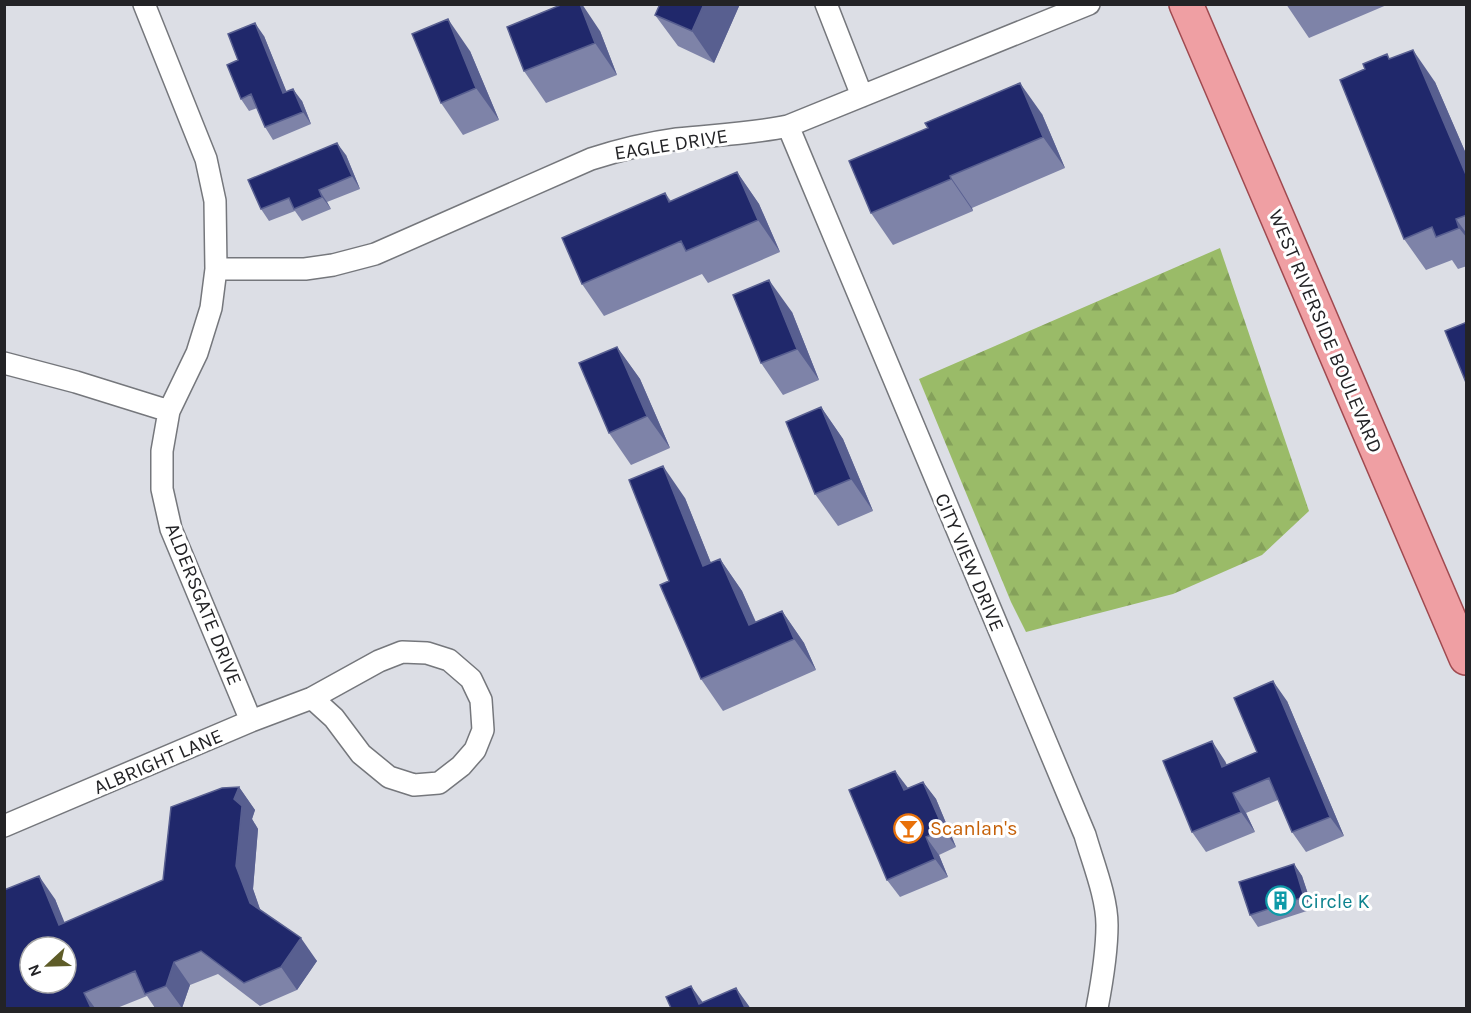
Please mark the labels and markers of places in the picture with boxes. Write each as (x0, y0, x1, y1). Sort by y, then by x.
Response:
bar icon: Scanlan's (893, 812, 925, 844)
place label: Scanlan's (930, 817, 1017, 840)
building icon: Circle K (1264, 885, 1296, 917)
place label: Circle K (1301, 890, 1370, 913)

